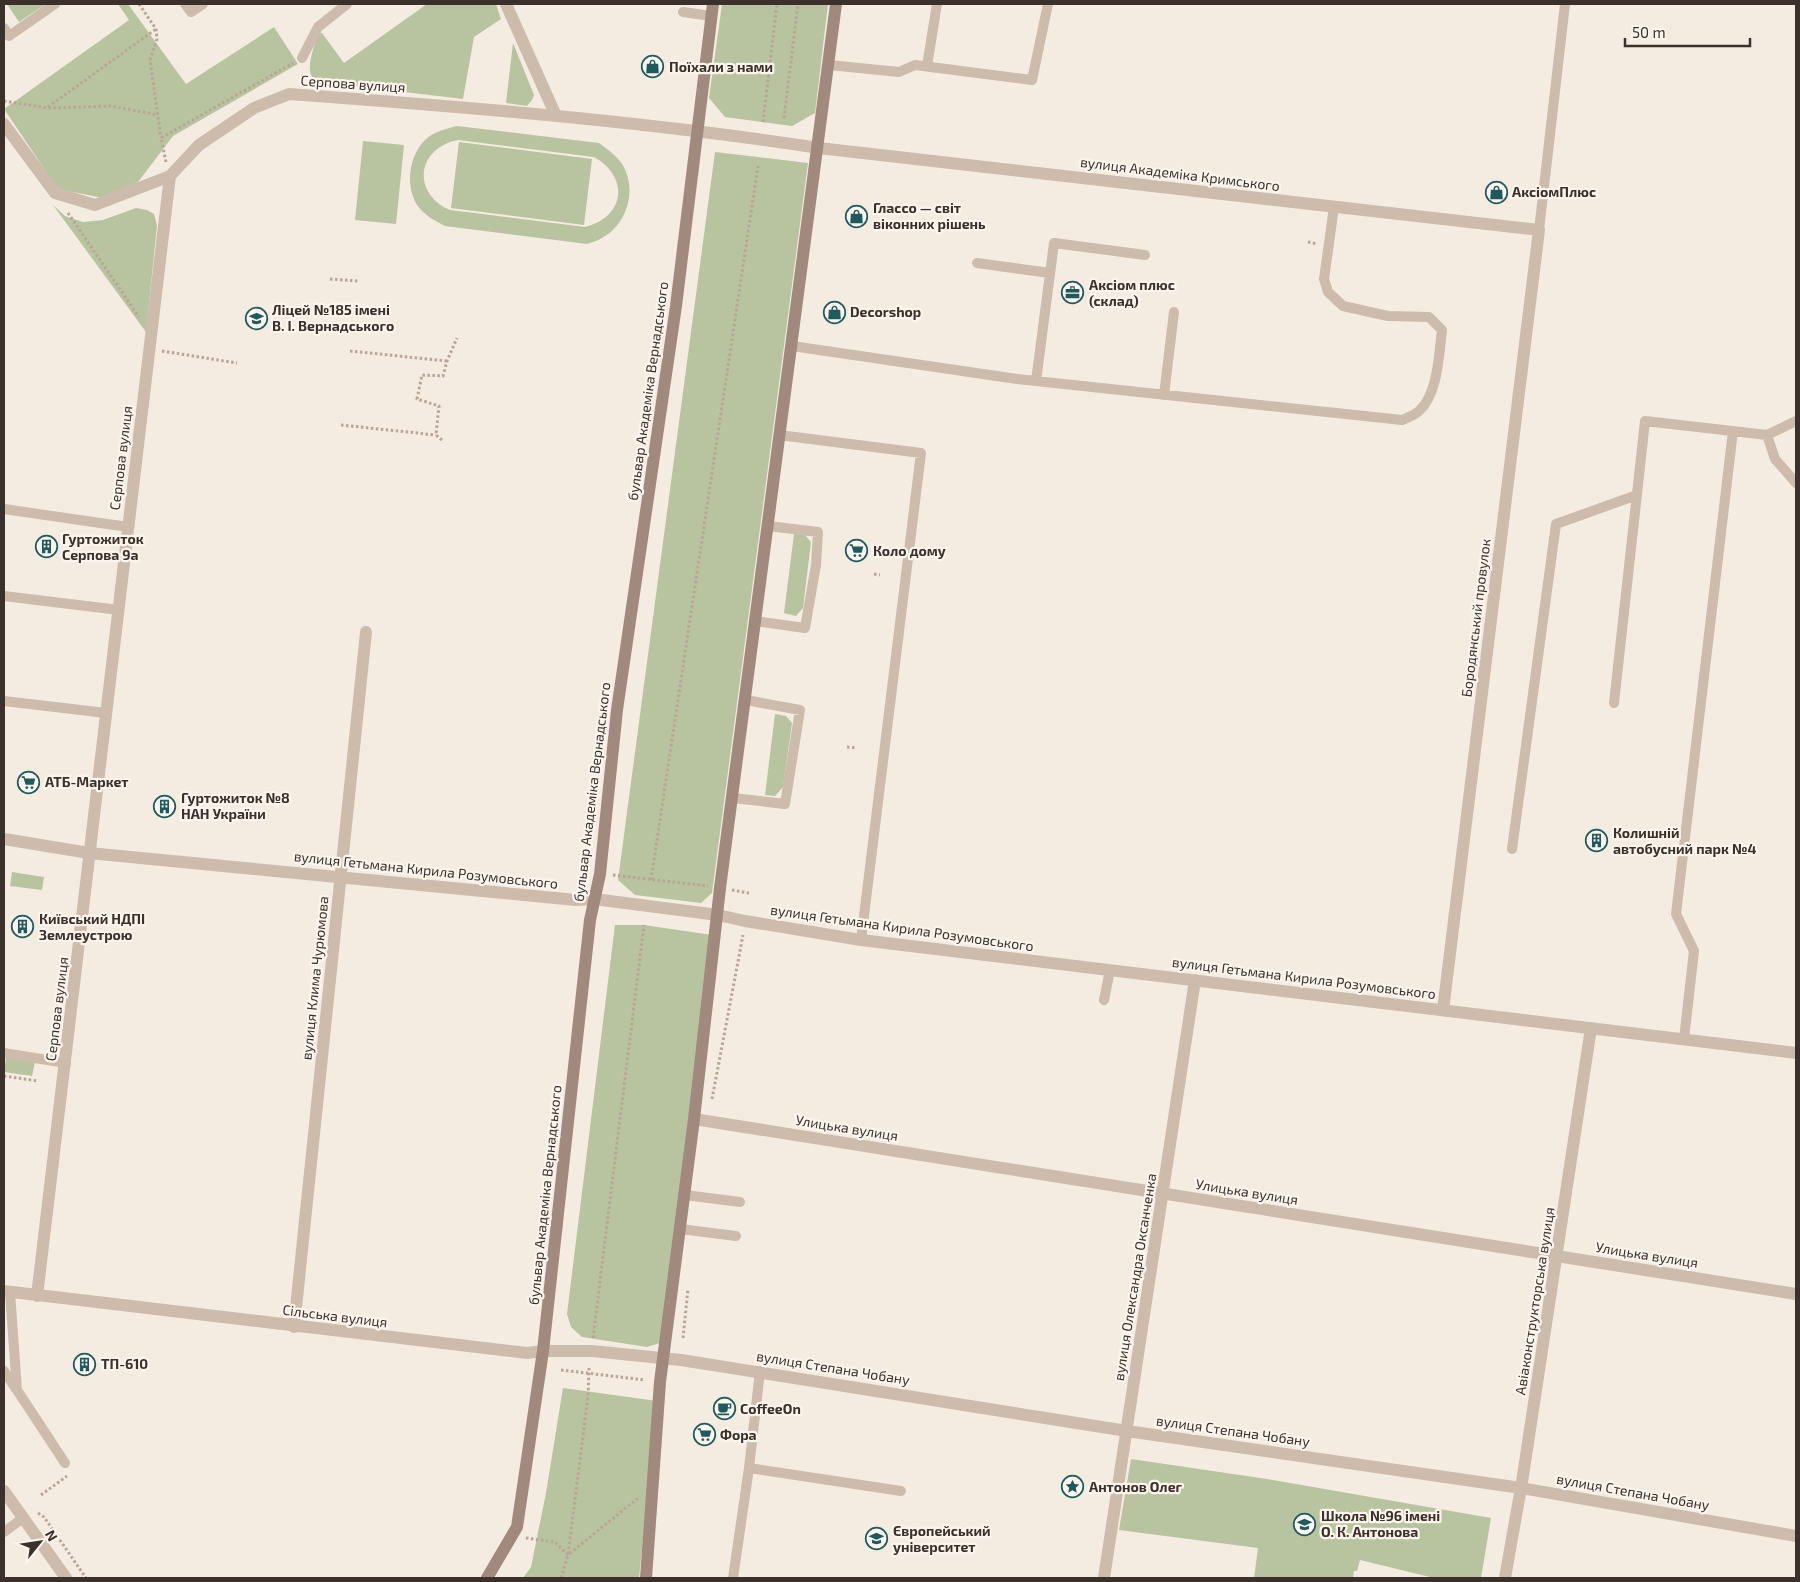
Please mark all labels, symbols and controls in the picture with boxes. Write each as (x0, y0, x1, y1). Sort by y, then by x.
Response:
scale bar (1625, 15, 1750, 47)
text: 50 m (1632, 23, 1666, 41)
shop icon: Поїхали з нами (641, 55, 665, 79)
place label: Поїхали з нами (669, 58, 773, 75)
street label: Серпова вулиця (300, 71, 406, 96)
street label: вулиця Академіка Кримського (1079, 153, 1281, 194)
shop icon: АксіомПлюс (1484, 180, 1508, 204)
place label: АксіомПлюс (1512, 183, 1596, 200)
place label: Глассо — світ віконних рішень (873, 199, 986, 232)
shop icon: Глассо — світ віконних рішень (845, 204, 869, 228)
place label: Аксіом плюс (склад) (1089, 276, 1175, 309)
street label: бульвар Академіка Вернадського (624, 280, 671, 502)
office icon: Аксіом плюс (склад) (1061, 281, 1085, 305)
shop icon: Decorshop (822, 300, 846, 324)
place label: Ліцей №185 імені В. І. Вернадського (272, 301, 394, 334)
place label: Decorshop (850, 303, 921, 320)
school or university icon: Ліцей №185 імені В. І. Вернадського (244, 306, 268, 330)
street label: Серпова вулиця (106, 405, 135, 511)
place label: Гуртожиток Серпова 9а (62, 530, 144, 563)
building icon: Гуртожиток Серпова 9а (34, 535, 58, 559)
street label: Бородянський провулок (1457, 537, 1494, 698)
supermarket icon: Коло дому (845, 539, 869, 563)
place label: Коло дому (873, 542, 946, 559)
street label: бульвар Академіка Вернадського (570, 681, 613, 903)
supermarket icon: АТБ-Маркет (17, 770, 41, 794)
place label: АТБ-Маркет (45, 773, 128, 790)
place label: Гуртожиток №8 НАН України (181, 789, 290, 822)
building icon: Гуртожиток №8 НАН України (153, 794, 177, 818)
place label: Колишній автобусний парк №4 (1613, 824, 1756, 857)
building icon: Колишній автобусний парк №4 (1585, 829, 1609, 853)
street label: вулиця Гетьмана Кирила Розумовського (293, 847, 559, 892)
street label: вулиця Клима Чурюмова (297, 895, 332, 1061)
street label: вулиця Гетьмана Кирила Розумовського (769, 901, 1035, 954)
place label: Київський НДПІ Землеустрою (39, 910, 145, 943)
building icon: Київський НДПІ Землеустрою (11, 915, 35, 939)
street label: вулиця Гетьмана Кирила Розумовського (1171, 953, 1437, 1002)
street label: Серпова вулиця (42, 956, 71, 1062)
street label: бульвар Академіка Вернадського (524, 1084, 565, 1306)
street label: Улицька вулиця (795, 1111, 900, 1144)
street label: вулиця Олександра Оксанченка (1110, 1172, 1159, 1382)
street label: Улицька вулиця (1195, 1175, 1300, 1208)
street label: Авіаконструкторська вулиця (1511, 1206, 1558, 1396)
street label: Улицька вулиця (1595, 1238, 1700, 1271)
street label: Сільська вулиця (282, 1301, 389, 1330)
street label: вулиця Степана Чобану (755, 1347, 911, 1388)
building icon: ТП-610 (73, 1352, 97, 1376)
place label: ТП-610 (101, 1355, 148, 1372)
cafe icon: CoffeeOn (712, 1397, 736, 1421)
place label: CoffeeOn (740, 1400, 801, 1417)
street label: вулиця Степана Чобану (1155, 1411, 1312, 1450)
supermarket icon: Фора (692, 1423, 716, 1447)
place label: Фора (720, 1426, 757, 1443)
street label: вулиця Степана Чобану (1555, 1470, 1711, 1513)
place icon: Антонов Олег (1061, 1475, 1085, 1499)
place label: Антонов Олег (1089, 1478, 1183, 1495)
place label: Школа №96 імені О. К. Антонова (1321, 1507, 1440, 1540)
school or university icon: Школа №96 імені О. К. Антонова (1293, 1512, 1317, 1536)
north arrow (15, 1517, 65, 1567)
place label: Європейський університет (893, 1522, 991, 1555)
text: N (42, 1527, 62, 1544)
school or university icon: Європейський університет (865, 1527, 889, 1551)

